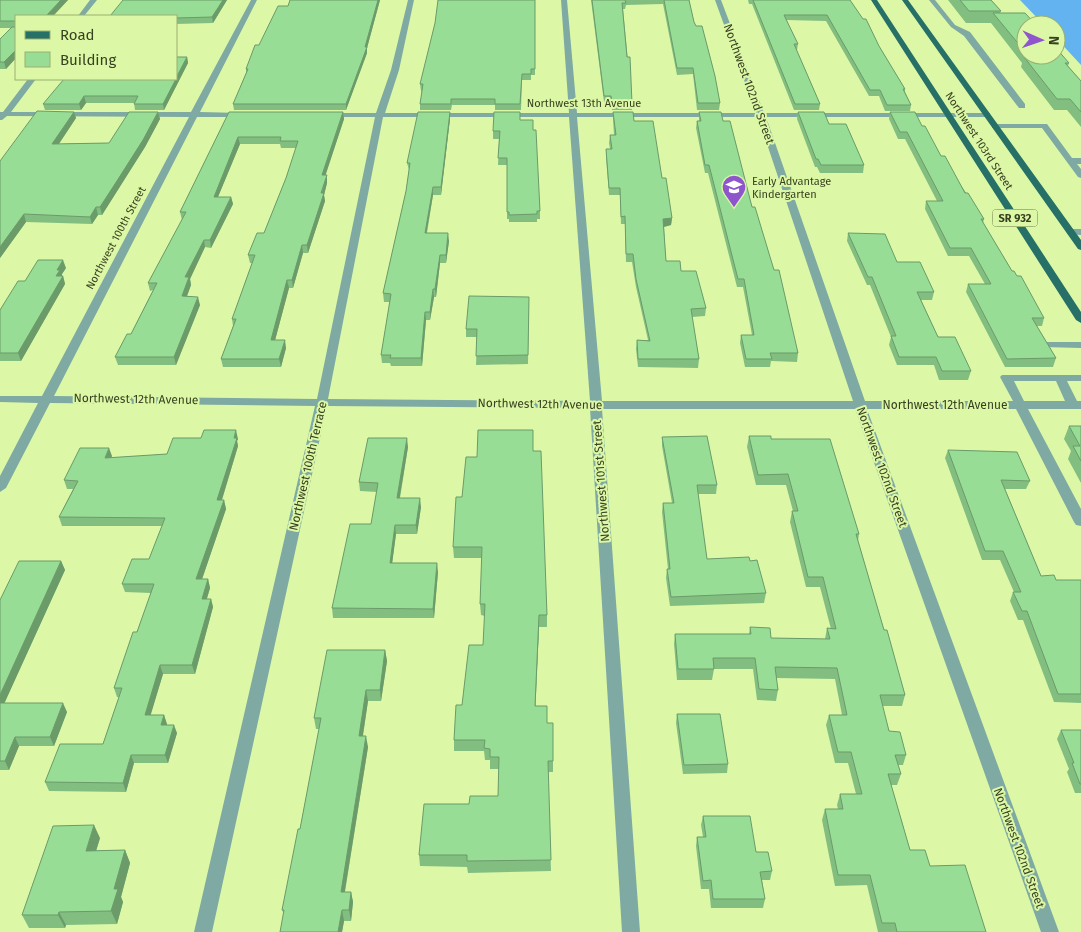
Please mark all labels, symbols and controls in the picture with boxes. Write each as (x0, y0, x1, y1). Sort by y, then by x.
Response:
legend (15, 15, 178, 80)
north arrow (1016, 15, 1066, 65)
street label: Northwest 102nd Street (721, 22, 778, 147)
text: Road (60, 26, 95, 44)
text: N (1045, 35, 1062, 45)
text: Building (60, 51, 116, 69)
street label: Northwest 103rd Street (942, 90, 1016, 192)
street label: Northwest 13th Avenue (527, 97, 641, 110)
school or university icon: Early Advantage Kindergarten (721, 174, 747, 208)
place label: Early Advantage Kindergarten (752, 175, 831, 201)
street label: Northwest 100th Street (83, 184, 149, 292)
road number: SR 932 (992, 210, 1038, 227)
street label: Northwest 12th Avenue (73, 391, 199, 407)
street label: Northwest 12th Avenue (477, 396, 603, 412)
street label: Northwest 12th Avenue (883, 398, 1007, 412)
street label: Northwest 100th Terrace (286, 400, 330, 532)
street label: Northwest 102nd Street (854, 405, 911, 530)
street label: Northwest 101st Street (590, 419, 612, 542)
street label: Northwest 102nd Street (991, 786, 1048, 911)

